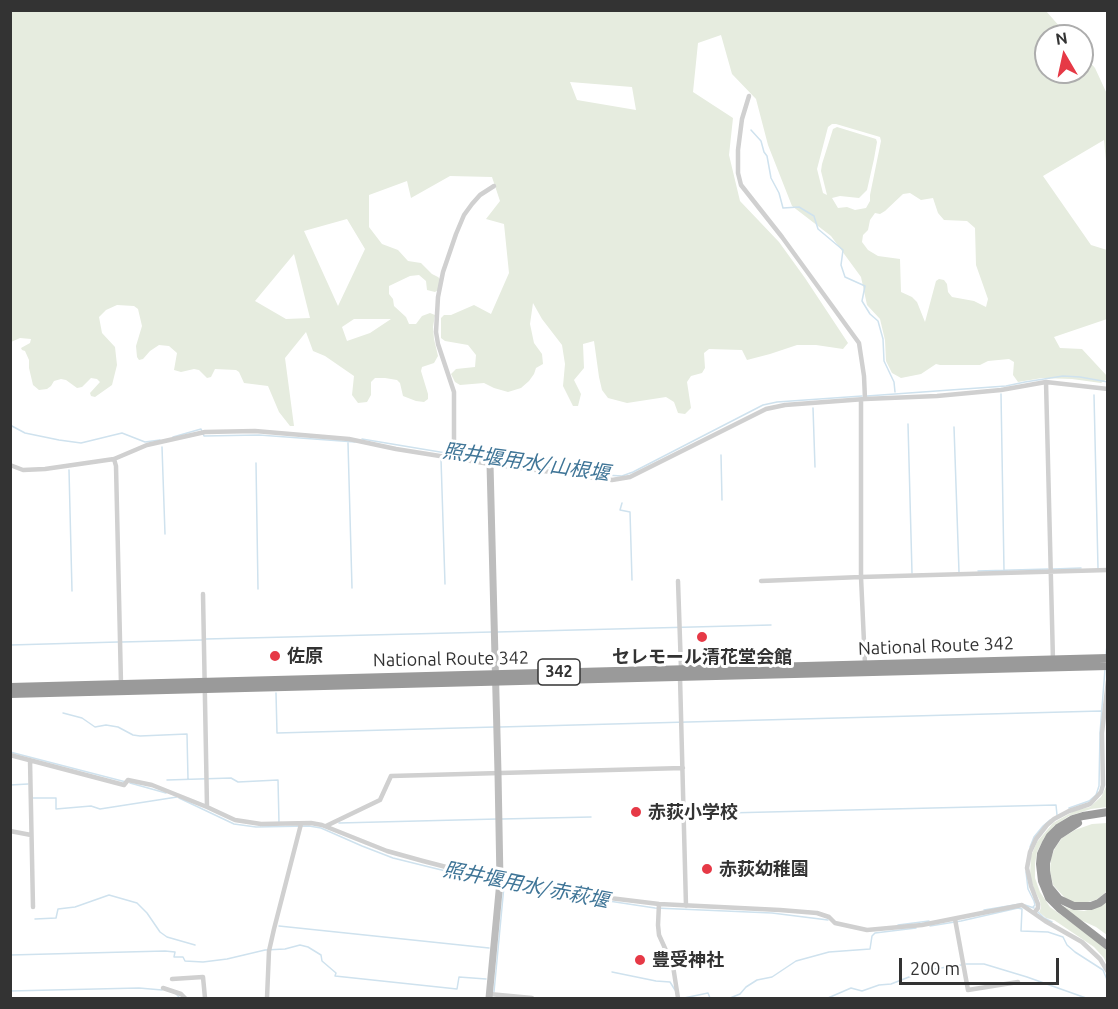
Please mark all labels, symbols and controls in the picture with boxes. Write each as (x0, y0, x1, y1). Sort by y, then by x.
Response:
north arrow (1034, 24, 1094, 84)
text: N (1054, 28, 1069, 48)
water label: 照井堰用水/山根堰 (441, 438, 611, 486)
marker: セレモール清花堂会館 (695, 630, 709, 644)
street label: National Route 342 (858, 632, 1014, 660)
place label: 佐原 (287, 645, 323, 667)
place label: セレモール清花堂会館 (612, 646, 792, 668)
street label: National Route 342 (373, 647, 529, 671)
marker: 佐原 (268, 649, 282, 663)
road number: 342 (538, 659, 580, 685)
place label: 赤荻小学校 (648, 801, 738, 823)
marker: 赤荻小学校 (629, 805, 643, 819)
water label: 照井堰用水/赤萩堰 (441, 857, 611, 913)
place label: 赤荻幼稚園 (719, 858, 809, 880)
marker: 赤荻幼稚園 (700, 862, 714, 876)
scale bar (902, 946, 1062, 984)
place label: 豊受神社 (652, 949, 724, 971)
marker: 豊受神社 (633, 953, 647, 967)
text: 200 m (910, 958, 960, 978)

